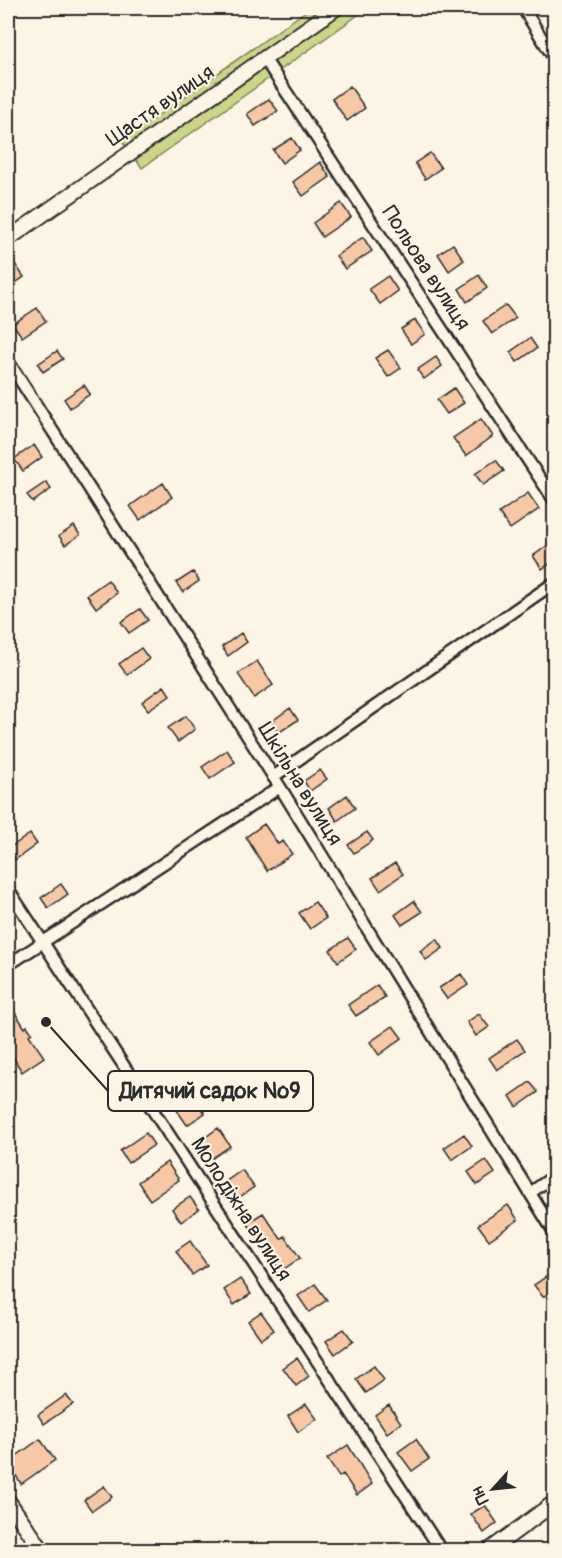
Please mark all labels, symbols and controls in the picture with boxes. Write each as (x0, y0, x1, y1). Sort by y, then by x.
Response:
street label: Щастя вулиця (100, 59, 220, 153)
street label: Польова вулиця (376, 201, 476, 335)
street label: Шкільна вулиця (251, 717, 349, 851)
callout: Дитячий садок №9 (108, 1071, 313, 1111)
text: Дитячий садок №9 (117, 1077, 301, 1105)
street label: Молодіжна вулиця (184, 1132, 298, 1286)
north arrow (463, 1459, 523, 1519)
text: Пн (468, 1483, 493, 1508)

